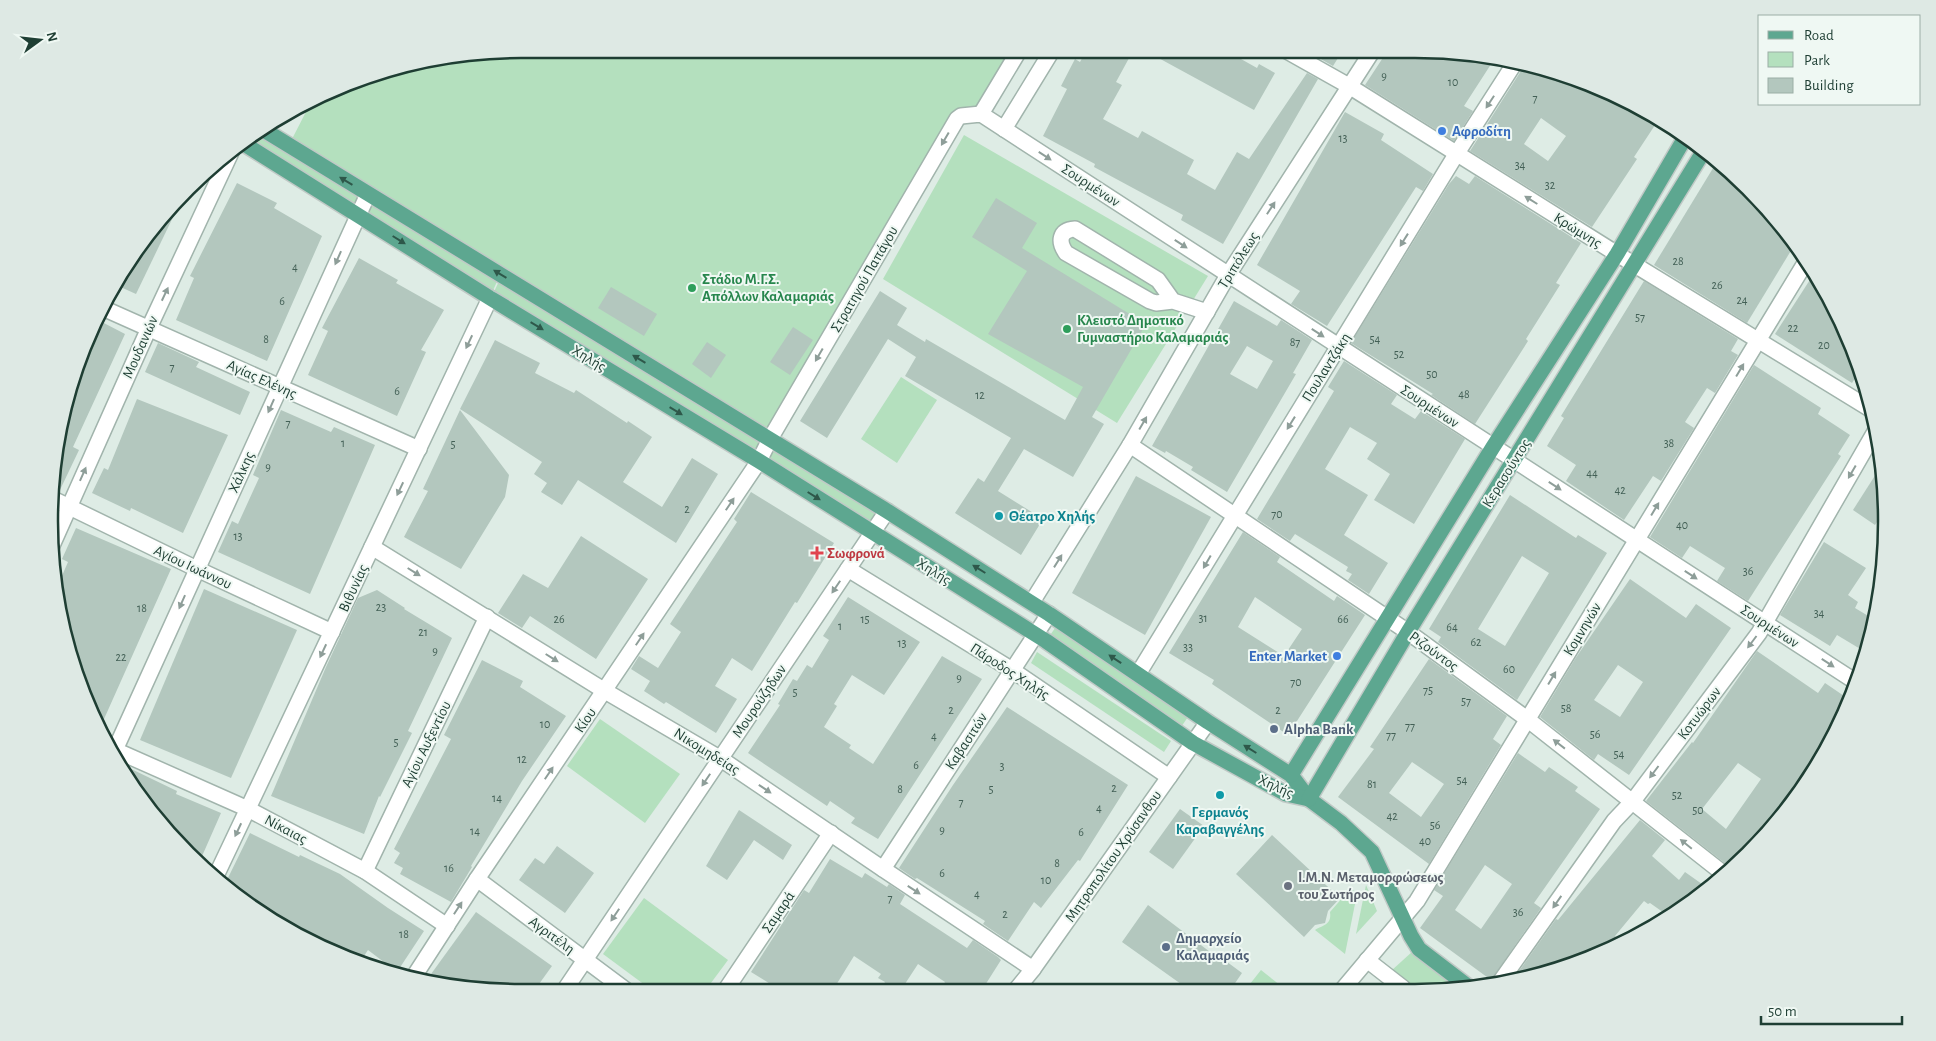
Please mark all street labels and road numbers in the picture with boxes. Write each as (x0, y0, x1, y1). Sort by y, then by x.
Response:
street label: Σουρμένων (1059, 161, 1123, 210)
street label: Κρώμνης (1551, 210, 1604, 251)
street label: Στρατηγού Παπάγου (828, 224, 901, 335)
street label: Τριπόλεως (1215, 229, 1262, 291)
street label: Μουδανιών (120, 314, 161, 381)
street label: Πουλαντζάκη (1299, 330, 1353, 404)
street label: Χηλής (569, 343, 609, 374)
street label: Αγίας Ελένης (225, 357, 299, 402)
street label: Σουρμένων (1398, 382, 1462, 431)
street label: Κερασούντος (1480, 436, 1533, 510)
street label: Χάλκης (226, 449, 257, 495)
street label: Αγίου Ιωάννου (152, 543, 234, 592)
street label: Χηλής (914, 555, 953, 588)
street label: Βιθυνίας (336, 562, 371, 614)
street label: Κομνηνών (1561, 600, 1604, 658)
street label: Σουρμένων (1738, 602, 1802, 651)
street label: Ριζούντος (1406, 629, 1461, 674)
street label: Πάροδος Χηλής (967, 640, 1052, 703)
street label: Μουρούζηδων (730, 662, 789, 740)
street label: Κοτυώρων (1675, 684, 1724, 742)
street label: Αγίου Αυξεντίου (399, 699, 454, 790)
street label: Κίου (572, 705, 599, 736)
street label: Καβασιτών (943, 710, 990, 772)
street label: Νικομηδείας (671, 725, 742, 778)
street label: Χηλής (1256, 772, 1296, 801)
street label: Μητροπολίτου Χρύσανθου (1062, 788, 1164, 925)
street label: Νίκαιας (262, 812, 310, 847)
street label: Σαμαρά (759, 889, 798, 936)
street label: Αγριτέλη (526, 914, 577, 957)

